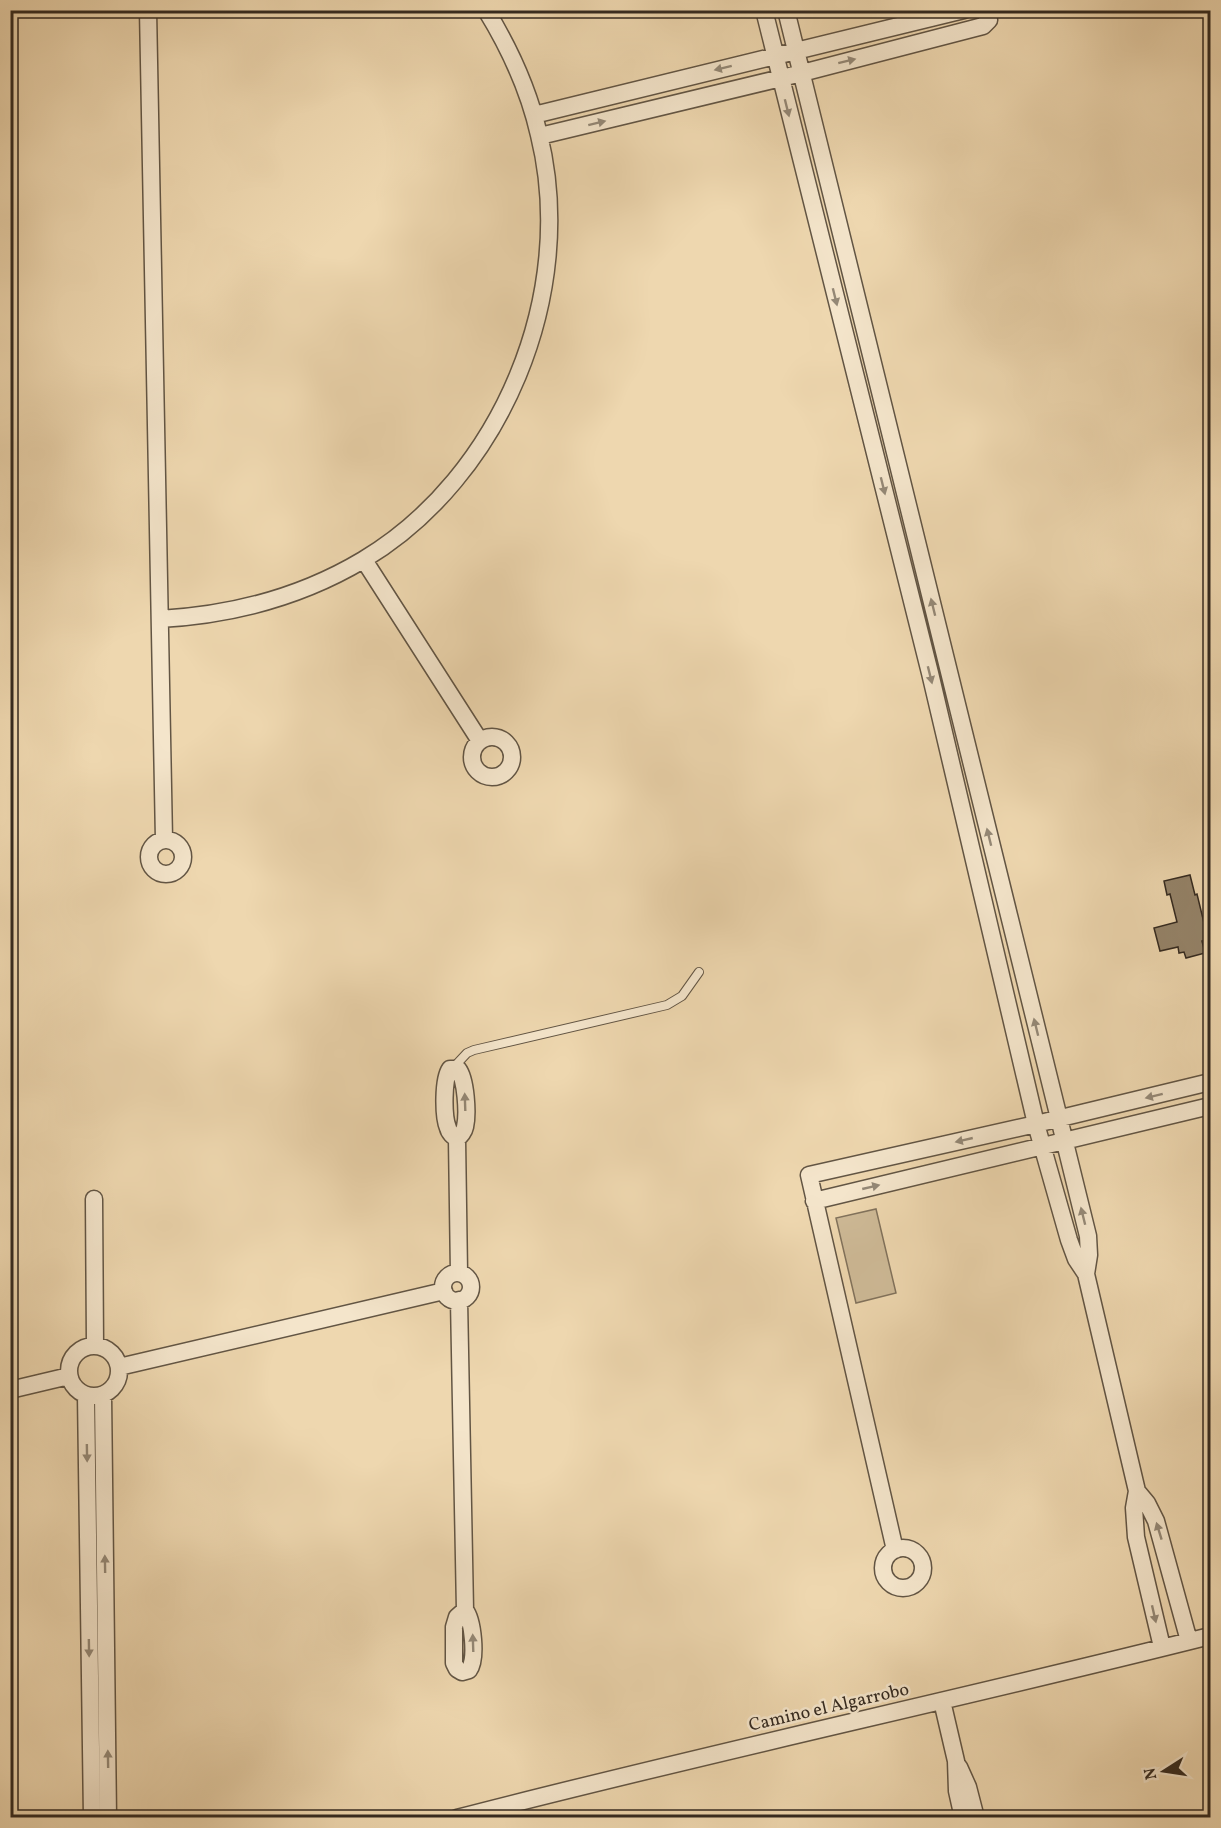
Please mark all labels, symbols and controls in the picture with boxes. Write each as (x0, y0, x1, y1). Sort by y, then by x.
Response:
one-way arrow (838, 56, 856, 66)
one-way arrow (714, 63, 732, 73)
one-way arrow (783, 99, 793, 117)
one-way arrow (588, 117, 606, 127)
one-way arrow (831, 288, 840, 306)
one-way arrow (878, 477, 888, 496)
one-way arrow (927, 598, 937, 617)
one-way arrow (926, 666, 936, 685)
one-way arrow (984, 828, 994, 847)
one-way arrow (1030, 1018, 1040, 1036)
one-way arrow (1144, 1091, 1163, 1101)
one-way arrow (460, 1093, 470, 1112)
one-way arrow (955, 1136, 973, 1146)
one-way arrow (862, 1182, 881, 1191)
one-way arrow (1078, 1207, 1088, 1225)
one-way arrow (82, 1444, 91, 1463)
one-way arrow (1154, 1522, 1163, 1540)
one-way arrow (100, 1555, 110, 1574)
one-way arrow (1150, 1605, 1160, 1623)
one-way arrow (468, 1634, 477, 1653)
one-way arrow (85, 1639, 94, 1658)
street label: Camino el Algarrobo (746, 1677, 912, 1739)
north arrow (1134, 1741, 1194, 1801)
one-way arrow (103, 1750, 112, 1769)
text: N (1139, 1765, 1163, 1782)

